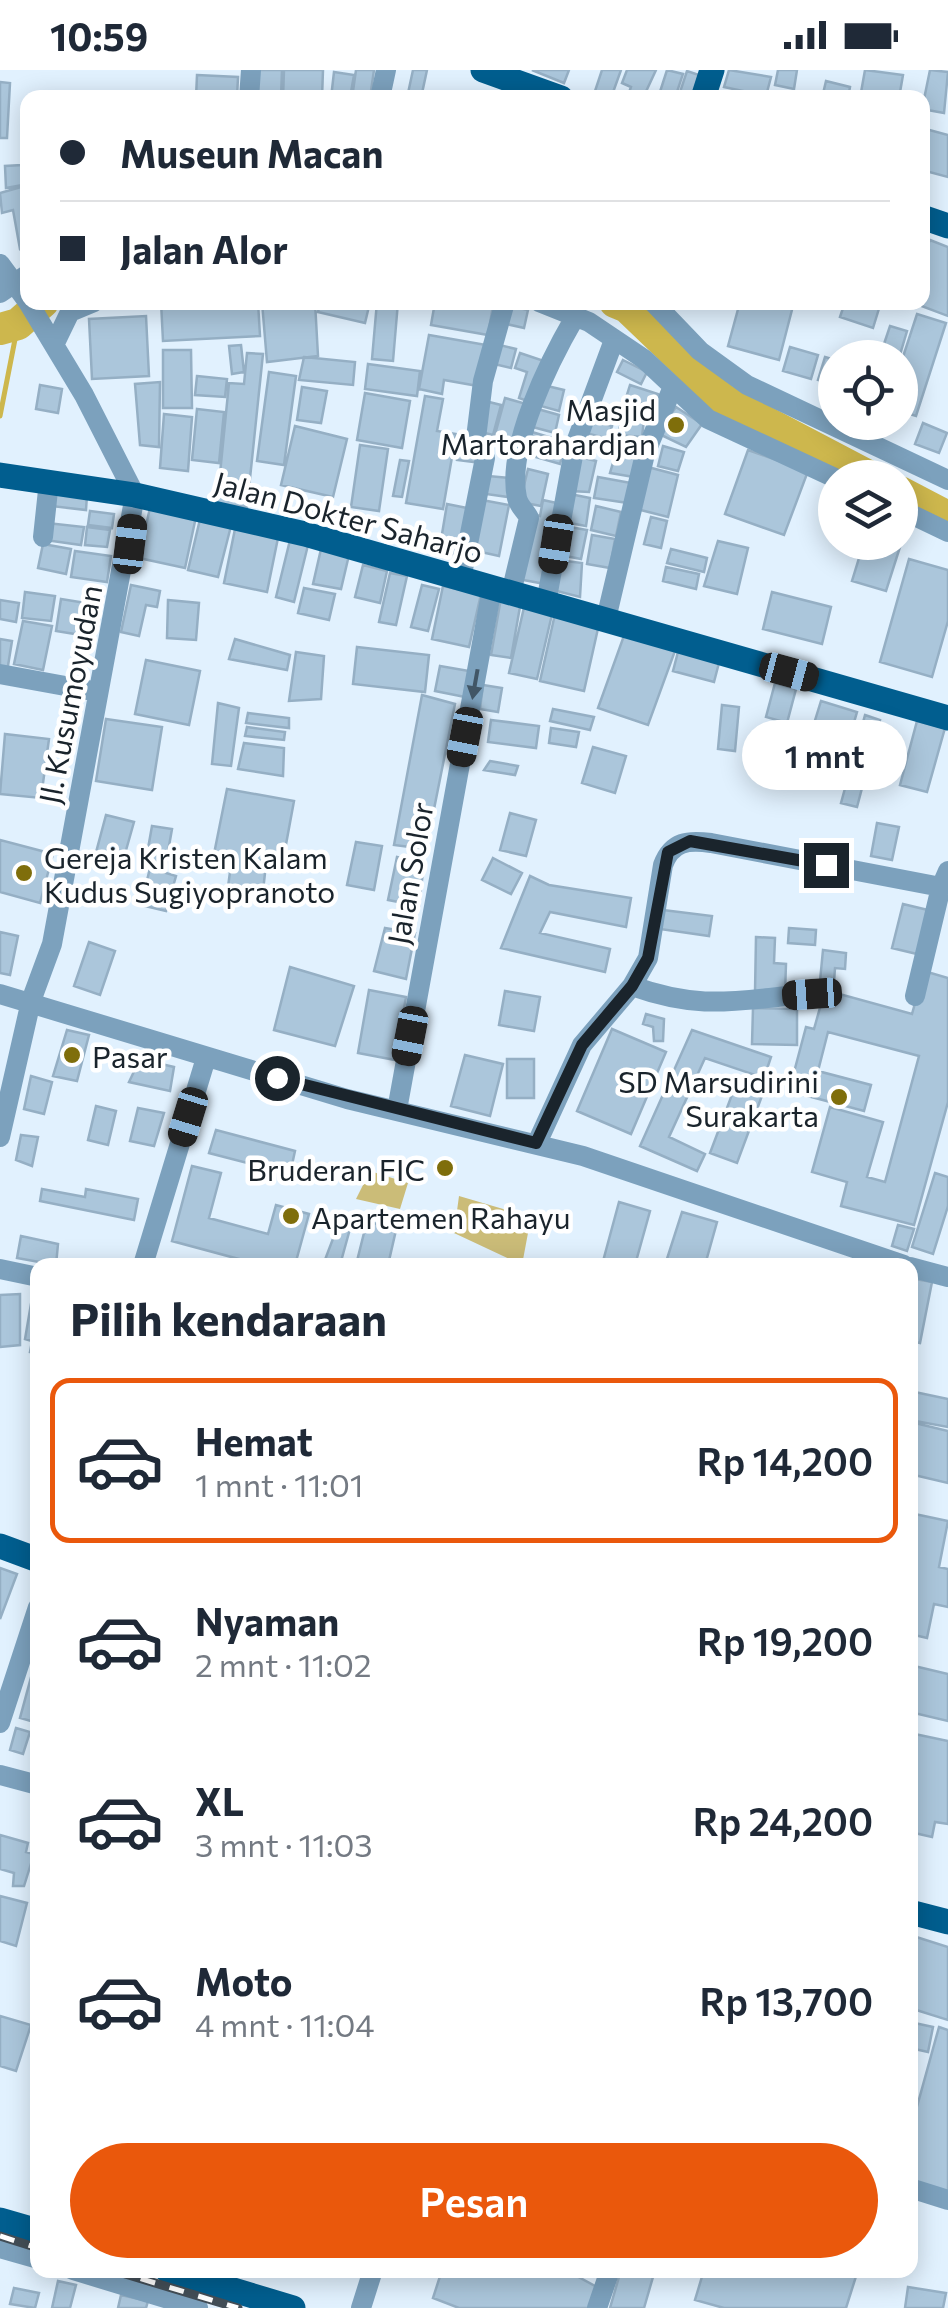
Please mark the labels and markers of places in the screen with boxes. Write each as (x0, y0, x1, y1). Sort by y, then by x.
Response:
place label: Masjid Martorahardjan (440, 390, 656, 461)
marker: Masjid Martorahardjan (665, 414, 687, 436)
place label: Gereja Kristen Kalam Kudus Sugiyopranoto (44, 838, 335, 909)
marker: Gereja Kristen Kalam Kudus Sugiyopranoto (13, 862, 35, 884)
place label: Pasar (92, 1037, 168, 1074)
marker: Pasar (61, 1044, 83, 1066)
place label: SD Marsudirini Surakarta (618, 1062, 819, 1133)
marker: SD Marsudirini Surakarta (828, 1086, 850, 1108)
place label: Bruderan FIC (247, 1150, 425, 1187)
marker: Bruderan FIC (434, 1157, 456, 1179)
place label: Apartemen Rahayu (311, 1198, 571, 1235)
marker: Apartemen Rahayu (280, 1205, 302, 1227)

